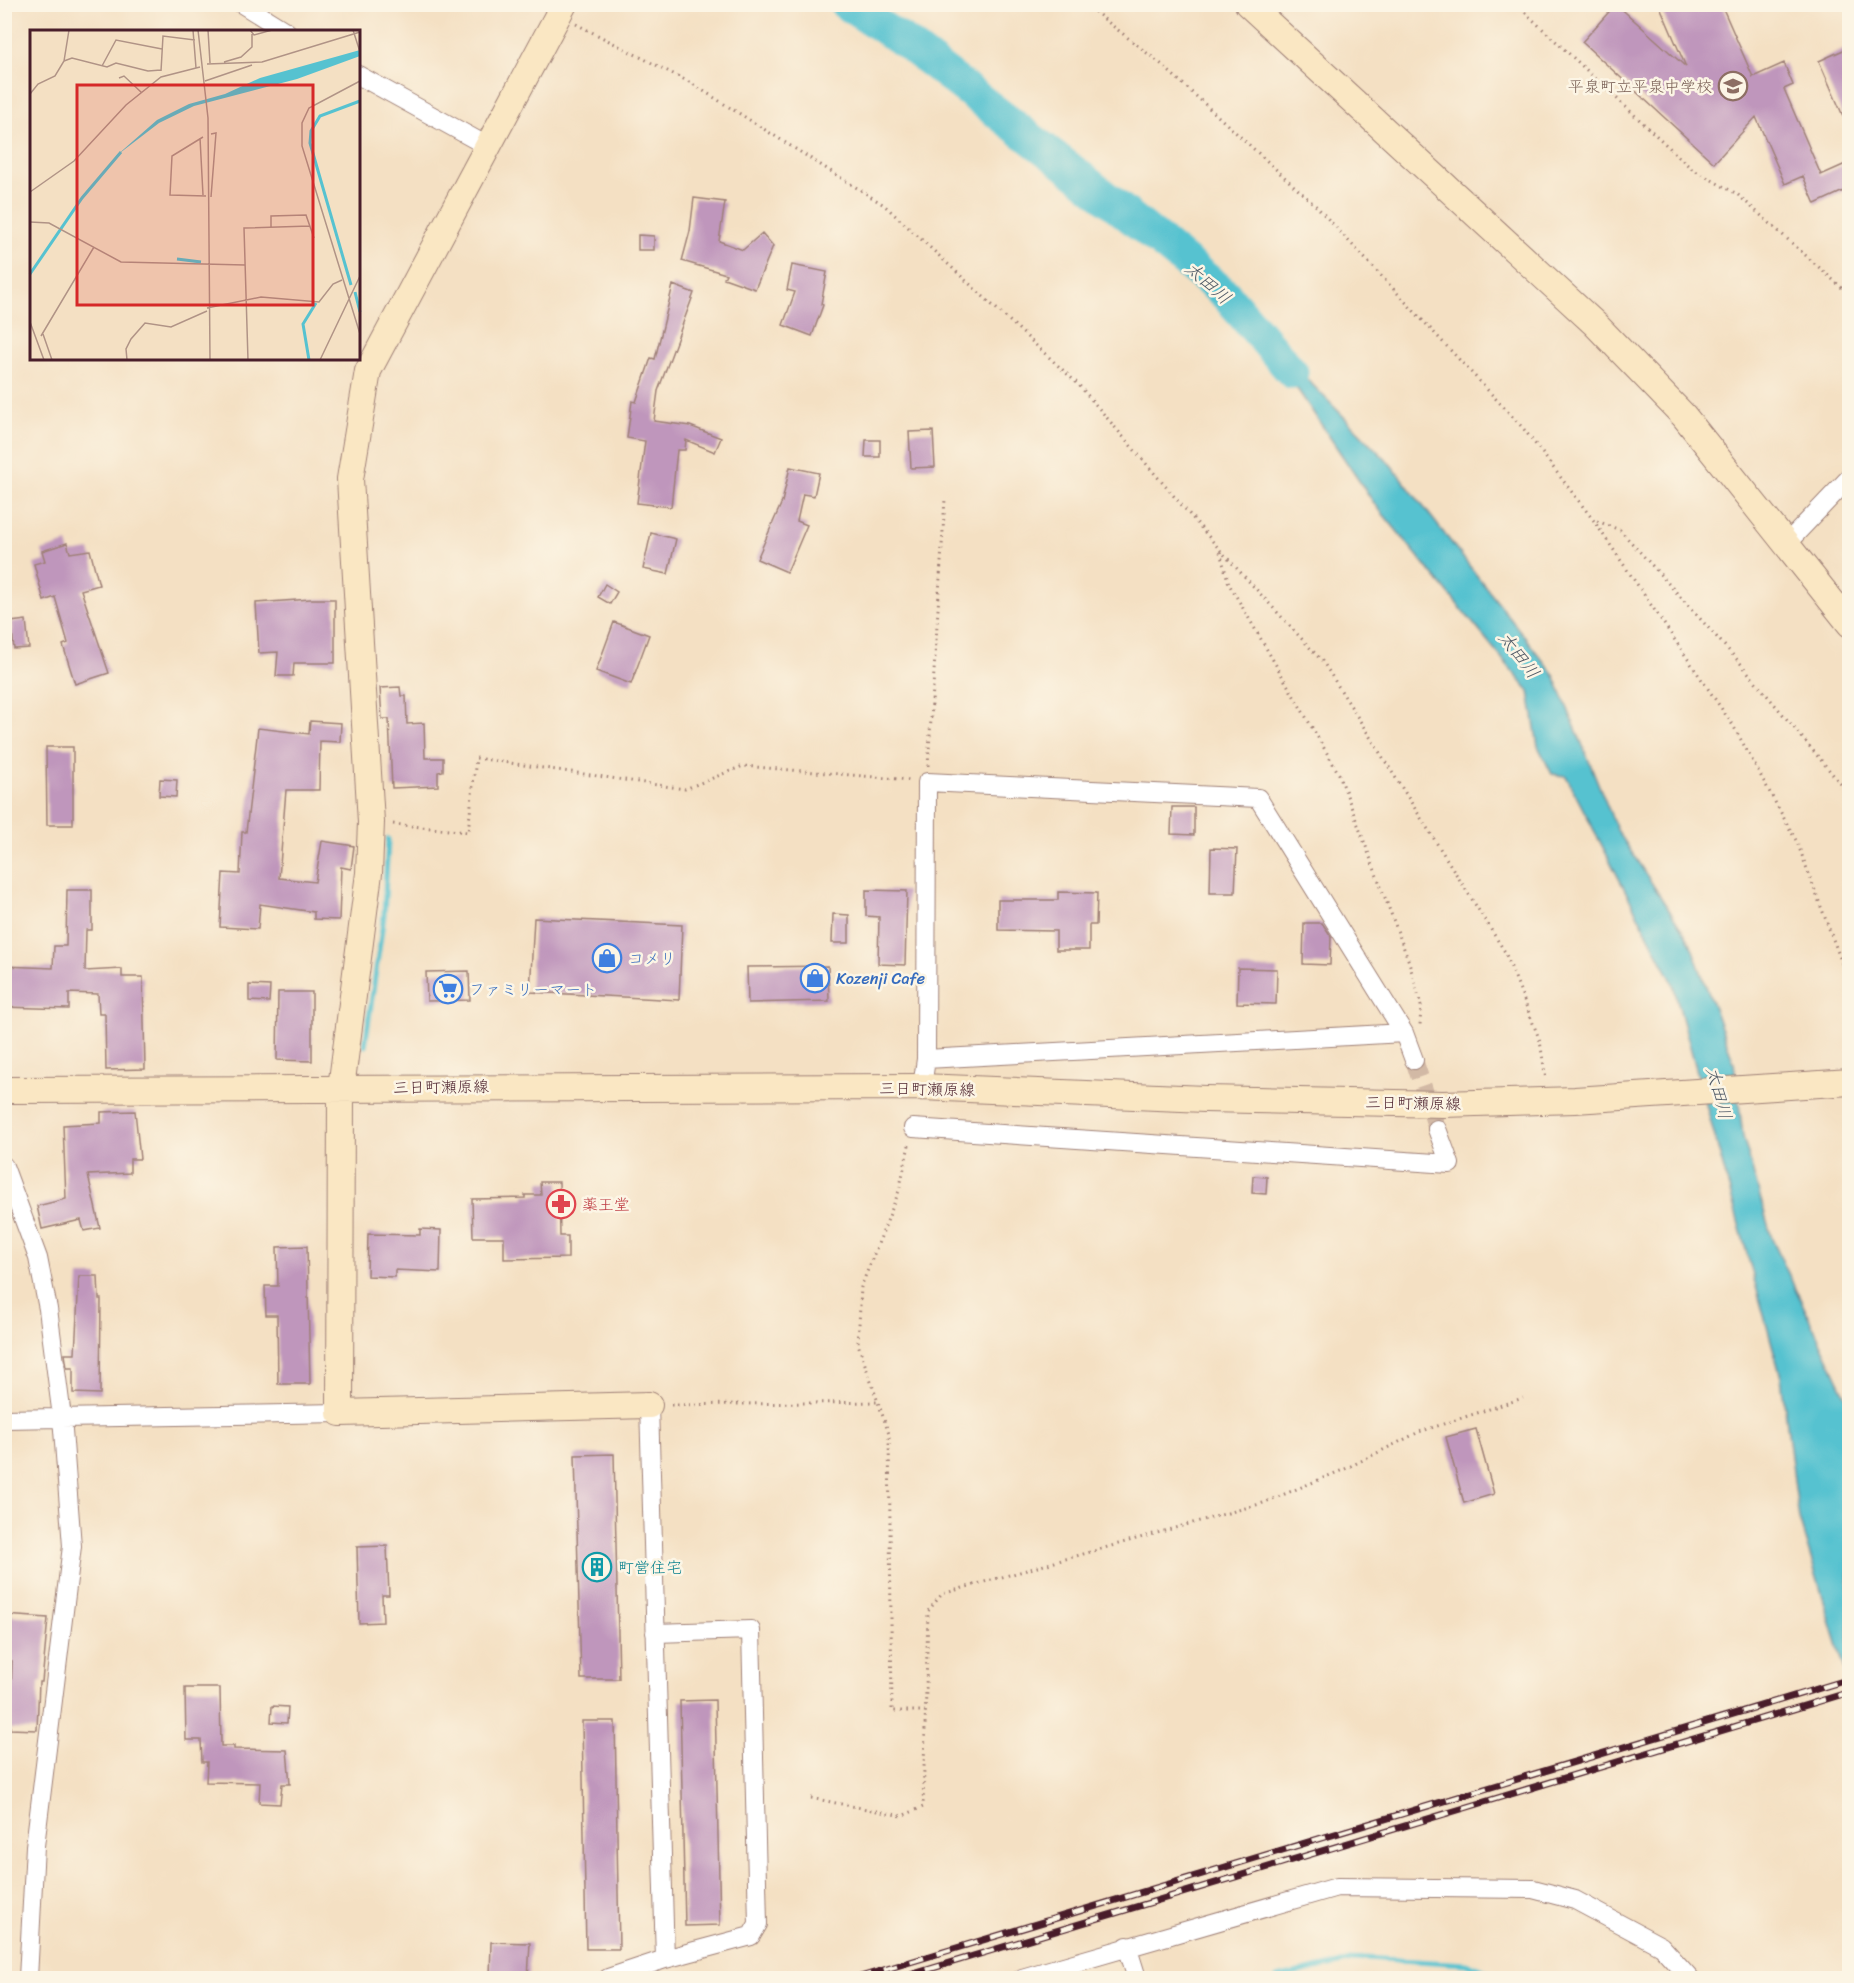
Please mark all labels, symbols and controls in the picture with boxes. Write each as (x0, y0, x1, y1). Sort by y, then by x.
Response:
inset map (30, 30, 360, 360)
school or university icon: 平泉町立平泉中学校 (1717, 70, 1749, 102)
place label: 平泉町立平泉中学校 (1568, 72, 1712, 101)
water label: 太田川 (1177, 253, 1239, 313)
water label: 太田川 (1490, 624, 1548, 686)
shop icon: コメリ (591, 942, 623, 974)
place label: コメリ (628, 944, 676, 973)
shop icon: Kozenji Cafe (799, 962, 831, 994)
place label: Kozenji Cafe (836, 964, 925, 993)
supermarket icon: ファミリーマート (432, 973, 464, 1005)
place label: ファミリーマート (469, 975, 597, 1004)
water label: 太田川 (1697, 1063, 1741, 1123)
street label: 三日町瀬原線 (393, 1072, 489, 1102)
street label: 三日町瀬原線 (879, 1074, 975, 1104)
street label: 三日町瀬原線 (1365, 1088, 1461, 1118)
pharmacy icon: 薬王堂 (545, 1188, 577, 1220)
place label: 薬王堂 (582, 1190, 630, 1219)
building icon: 町営住宅 (581, 1551, 613, 1583)
place label: 町営住宅 (618, 1553, 682, 1582)

